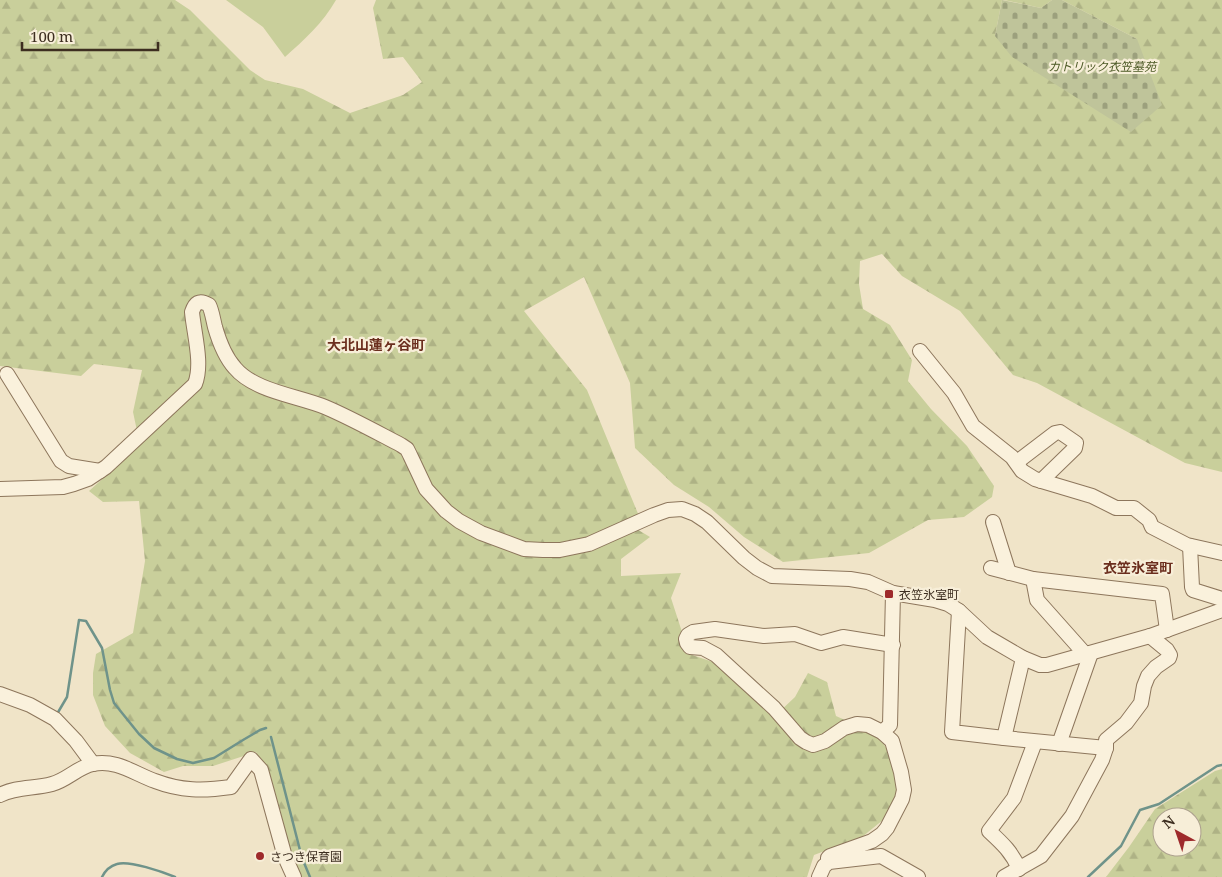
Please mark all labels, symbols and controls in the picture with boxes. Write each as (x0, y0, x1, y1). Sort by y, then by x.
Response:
scale bar (22, 20, 159, 52)
text: 100 m (30, 26, 73, 46)
park label: カトリック衣笠墓苑 (1048, 58, 1158, 75)
district label: 大北山蓮ヶ谷町 (327, 335, 425, 354)
district label: 衣笠氷室町 (1103, 558, 1173, 577)
place label: 衣笠氷室町 (899, 586, 959, 603)
marker: 衣笠氷室町 (883, 588, 895, 600)
north arrow (1152, 807, 1202, 857)
text: N (1158, 811, 1179, 832)
place label: さつき保育園 (270, 848, 342, 865)
marker: さつき保育園 (254, 850, 266, 862)

